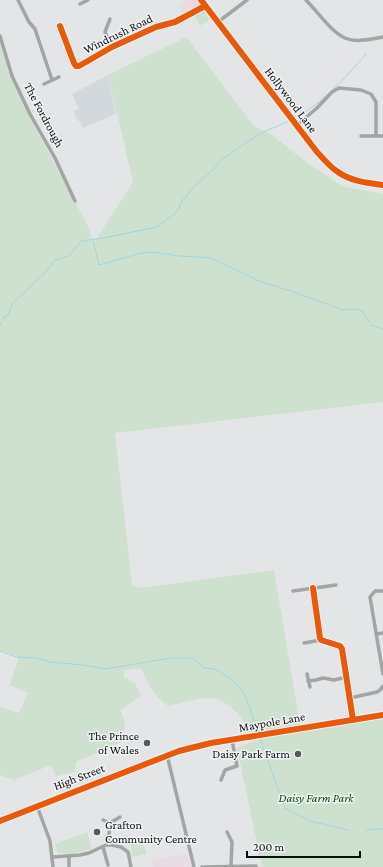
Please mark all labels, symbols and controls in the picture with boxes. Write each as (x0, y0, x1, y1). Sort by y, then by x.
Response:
street label: Windrush Road (81, 11, 155, 57)
street label: Hollywood Lane (262, 65, 320, 135)
street label: The Fordrough (21, 80, 67, 150)
street label: Maypole Lane (238, 709, 306, 735)
place label: The Prince of Wales (88, 729, 139, 757)
marker: The Prince of Wales (142, 738, 152, 748)
place label: Daisy Park Farm (212, 747, 290, 761)
marker: Daisy Park Farm (293, 749, 303, 759)
street label: High Street (51, 760, 107, 793)
park label: Daisy Farm Park (278, 791, 354, 805)
place label: Grafton Community Centre (105, 818, 197, 846)
marker: Grafton Community Centre (92, 827, 102, 837)
scale bar (247, 833, 360, 859)
text: 200 m (253, 840, 285, 854)

